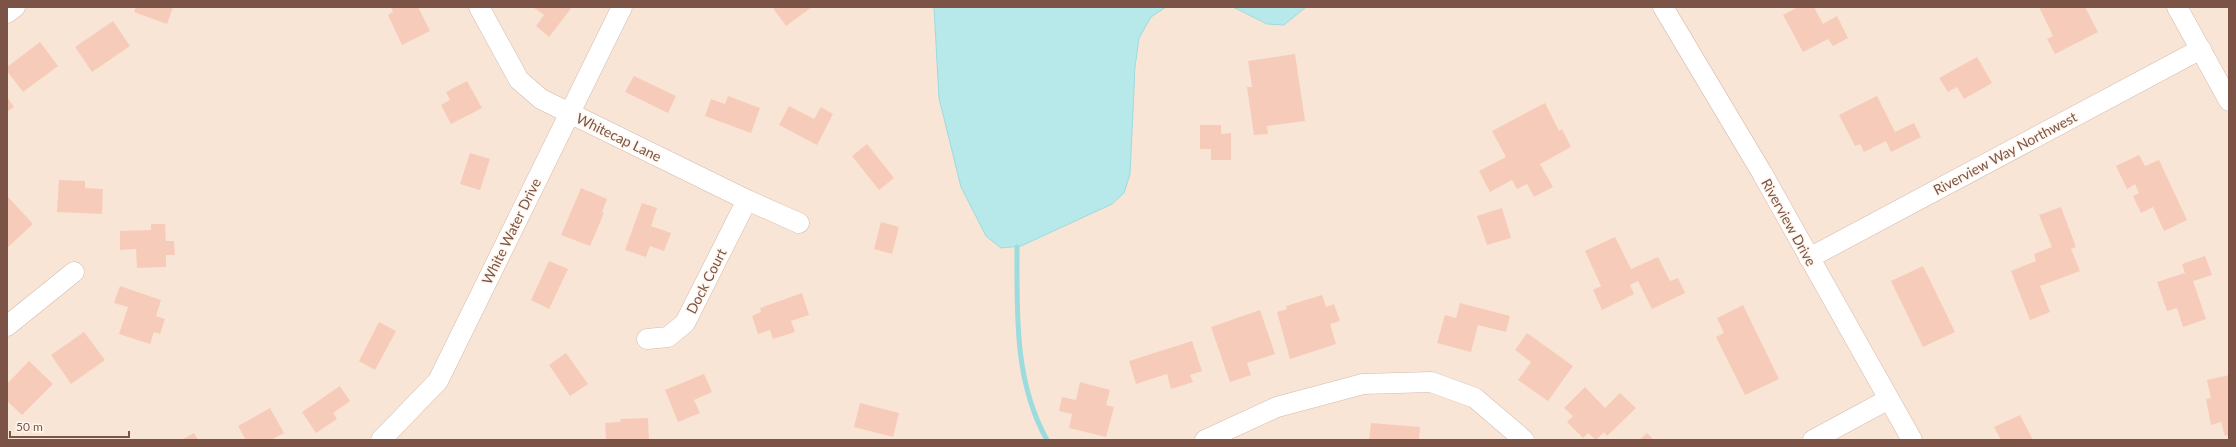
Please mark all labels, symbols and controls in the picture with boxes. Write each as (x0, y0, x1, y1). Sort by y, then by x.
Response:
street label: Riverview Way Northwest (1930, 108, 2080, 198)
street label: Whitecap Lane (574, 109, 664, 165)
street label: White Water Drive (478, 175, 544, 287)
street label: Riverview Drive (1758, 175, 1820, 269)
street label: Dock Court (682, 246, 730, 316)
scale bar (10, 413, 129, 439)
text: 50 m (16, 419, 43, 434)

